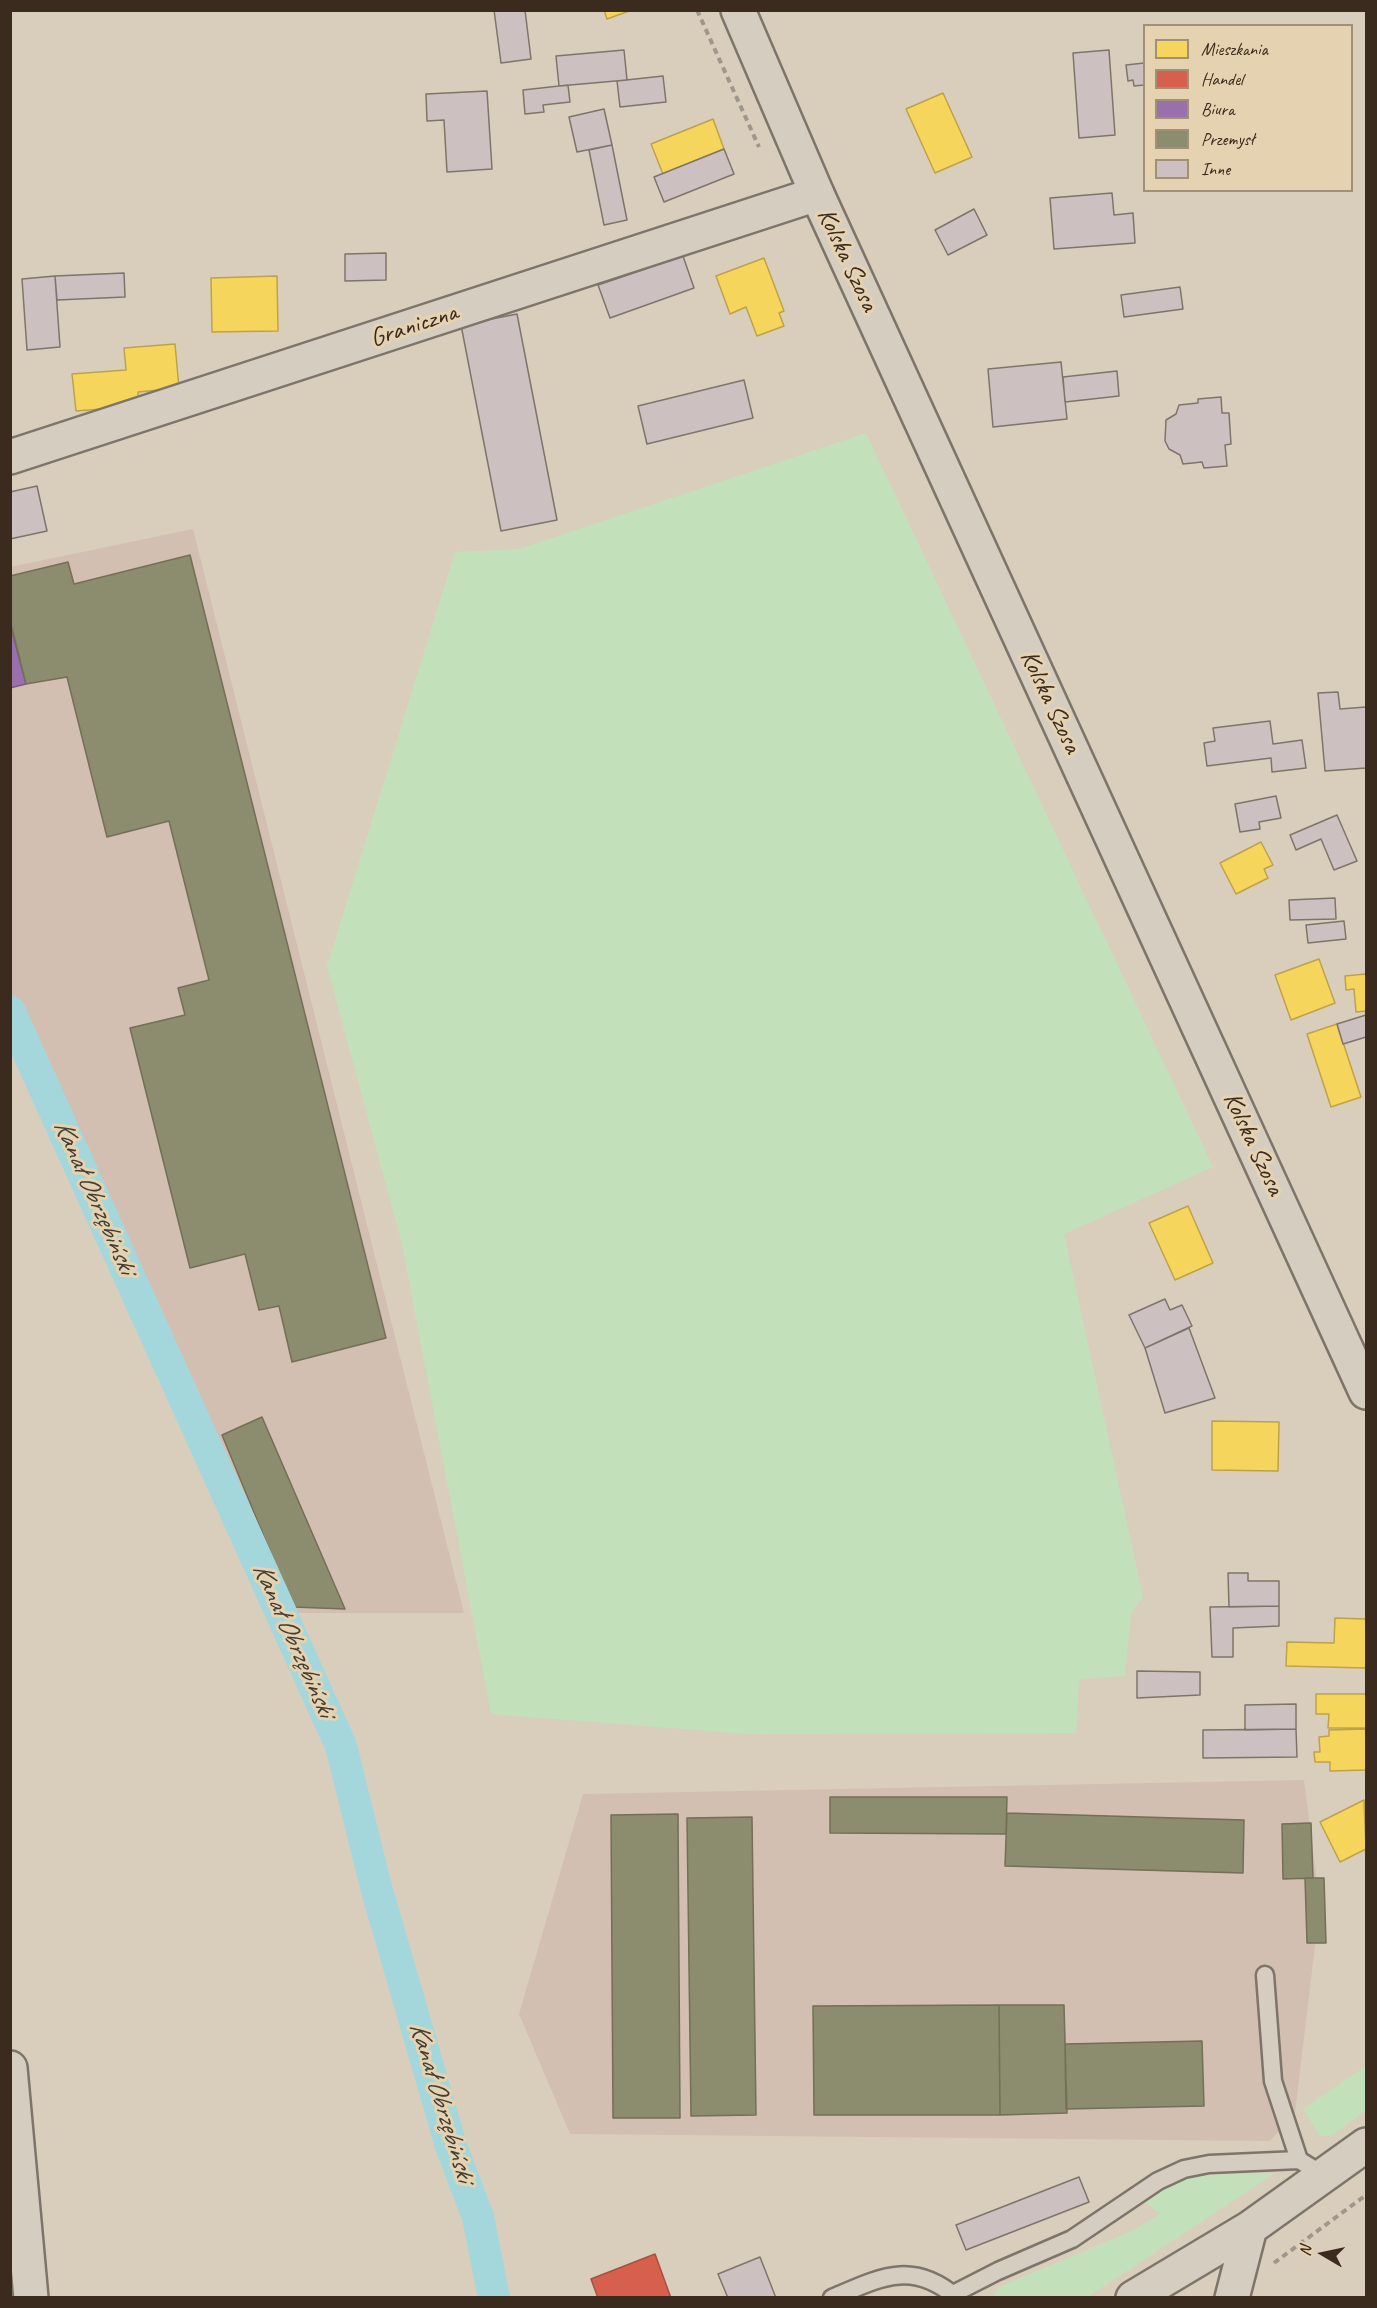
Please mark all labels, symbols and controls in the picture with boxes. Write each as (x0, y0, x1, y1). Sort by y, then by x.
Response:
legend (1143, 24, 1353, 192)
text: Mieszkania (1201, 38, 1268, 60)
text: Handel (1201, 68, 1243, 90)
text: Biura (1201, 98, 1234, 120)
text: Przemysł (1201, 128, 1254, 150)
text: Inne (1201, 158, 1230, 180)
street label: Kolska Szosa (810, 204, 884, 316)
street label: Graniczna (366, 297, 462, 355)
street label: Kolska Szosa (1013, 646, 1087, 758)
street label: Kolska Szosa (1216, 1088, 1290, 1200)
water label: Kanał Obrzębiński (46, 1115, 142, 1279)
water label: Kanał Obrzębiński (245, 1558, 341, 1722)
water label: Kanał Obrzębiński (401, 2018, 481, 2186)
north arrow (1293, 2224, 1353, 2284)
text: N (1295, 2245, 1316, 2258)

